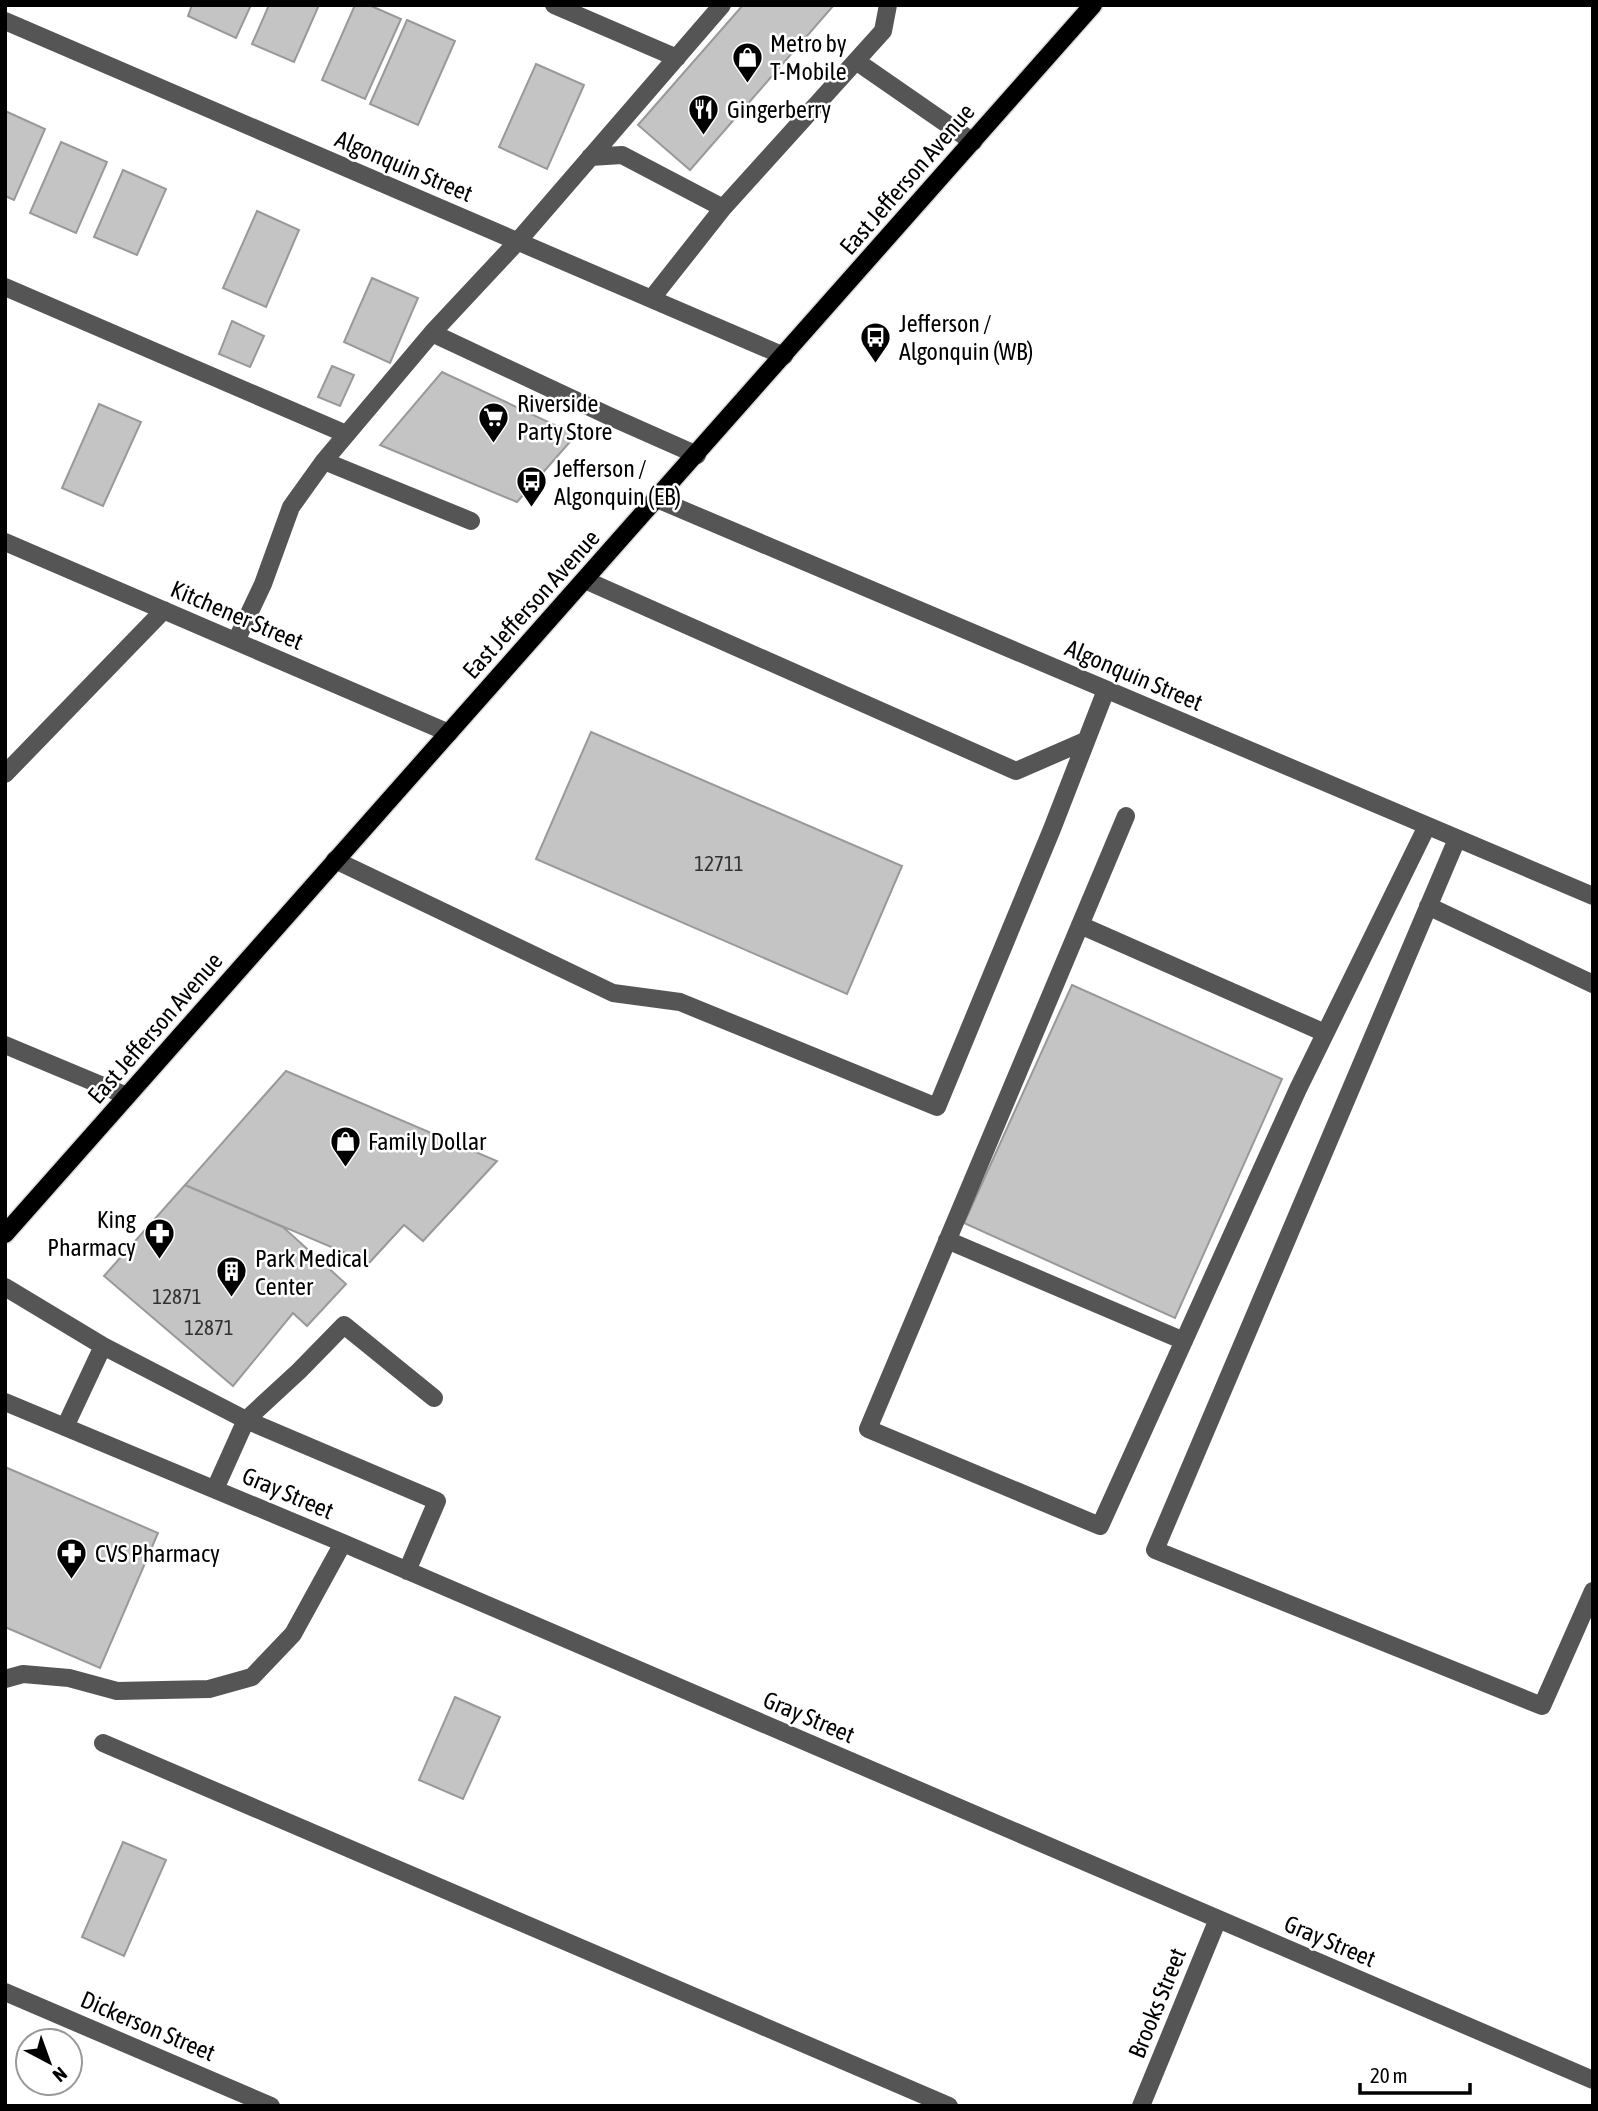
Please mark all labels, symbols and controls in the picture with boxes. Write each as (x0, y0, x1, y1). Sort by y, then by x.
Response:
place label: Metro by T-Mobile (770, 30, 847, 85)
shop icon: Metro by T-Mobile (730, 40, 764, 84)
restaurant icon: Gingerberry (687, 92, 721, 136)
place label: Gingerberry (727, 96, 831, 123)
street label: East Jefferson Avenue (834, 98, 980, 260)
street label: Algonquin Street (331, 125, 477, 207)
place label: Jefferson / Algonquin (WB) (899, 310, 1033, 365)
bus stop icon: Jefferson / Algonquin (WB) (859, 320, 893, 364)
place label: Riverside Party Store (517, 390, 612, 445)
supermarket icon: Riverside Party Store (477, 400, 511, 444)
place label: Jefferson / Algonquin (EB) (554, 455, 681, 510)
bus stop icon: Jefferson / Algonquin (EB) (514, 465, 548, 509)
street label: East Jefferson Avenue (457, 524, 605, 684)
street label: Kitchener Street (167, 575, 307, 655)
street label: Algonquin Street (1061, 634, 1207, 716)
house number: 12711 (694, 851, 744, 875)
street label: East Jefferson Avenue (82, 947, 228, 1109)
shop icon: Family Dollar (328, 1124, 362, 1168)
place label: Family Dollar (368, 1128, 487, 1155)
place label: King Pharmacy (47, 1206, 137, 1261)
pharmacy icon: King Pharmacy (142, 1216, 176, 1260)
place label: Park Medical Center (255, 1245, 369, 1300)
building icon: Park Medical Center (215, 1255, 249, 1299)
house number: 12871 (152, 1284, 202, 1308)
house number: 12871 (184, 1315, 234, 1339)
street label: Gray Street (238, 1462, 338, 1524)
pharmacy icon: CVS Pharmacy (55, 1536, 89, 1580)
place label: CVS Pharmacy (95, 1540, 220, 1567)
street label: Gray Street (759, 1686, 859, 1748)
street label: Gray Street (1280, 1910, 1380, 1972)
street label: Brooks Street (1123, 1944, 1191, 2062)
street label: Dickerson Street (77, 1986, 219, 2066)
north arrow (14, 2027, 84, 2097)
scale bar (1360, 2052, 1470, 2096)
text: N (49, 2063, 72, 2087)
text: 20 m (1370, 2063, 1408, 2087)

